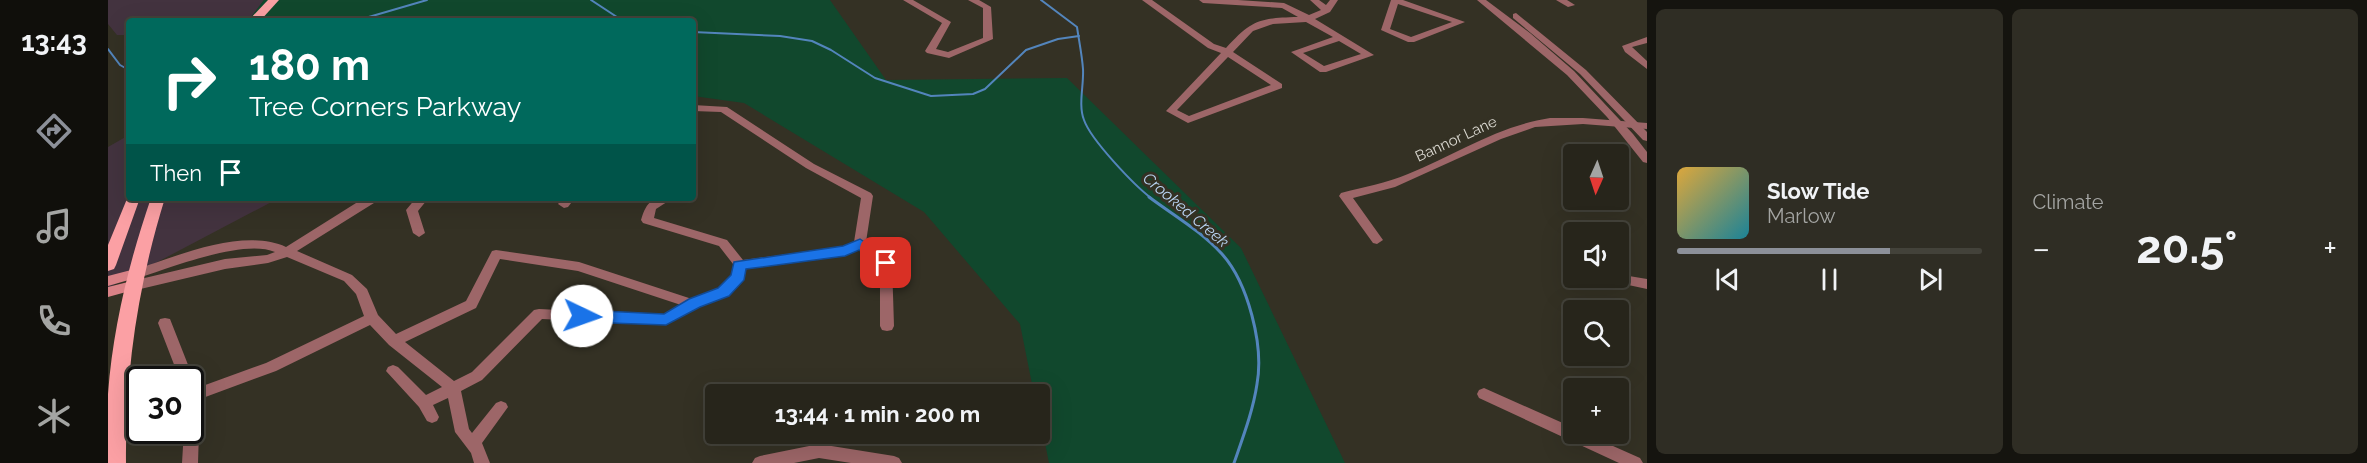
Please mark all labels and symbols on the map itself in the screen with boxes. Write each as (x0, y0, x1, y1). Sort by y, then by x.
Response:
street label: Bannor Lane (1412, 112, 1500, 166)
north arrow (1563, 144, 1629, 210)
water label: Crooked Creek (1139, 169, 1233, 252)
pin (860, 237, 911, 288)
position arrow (550, 284, 614, 348)
speed limit sign: 30 (126, 366, 204, 444)

